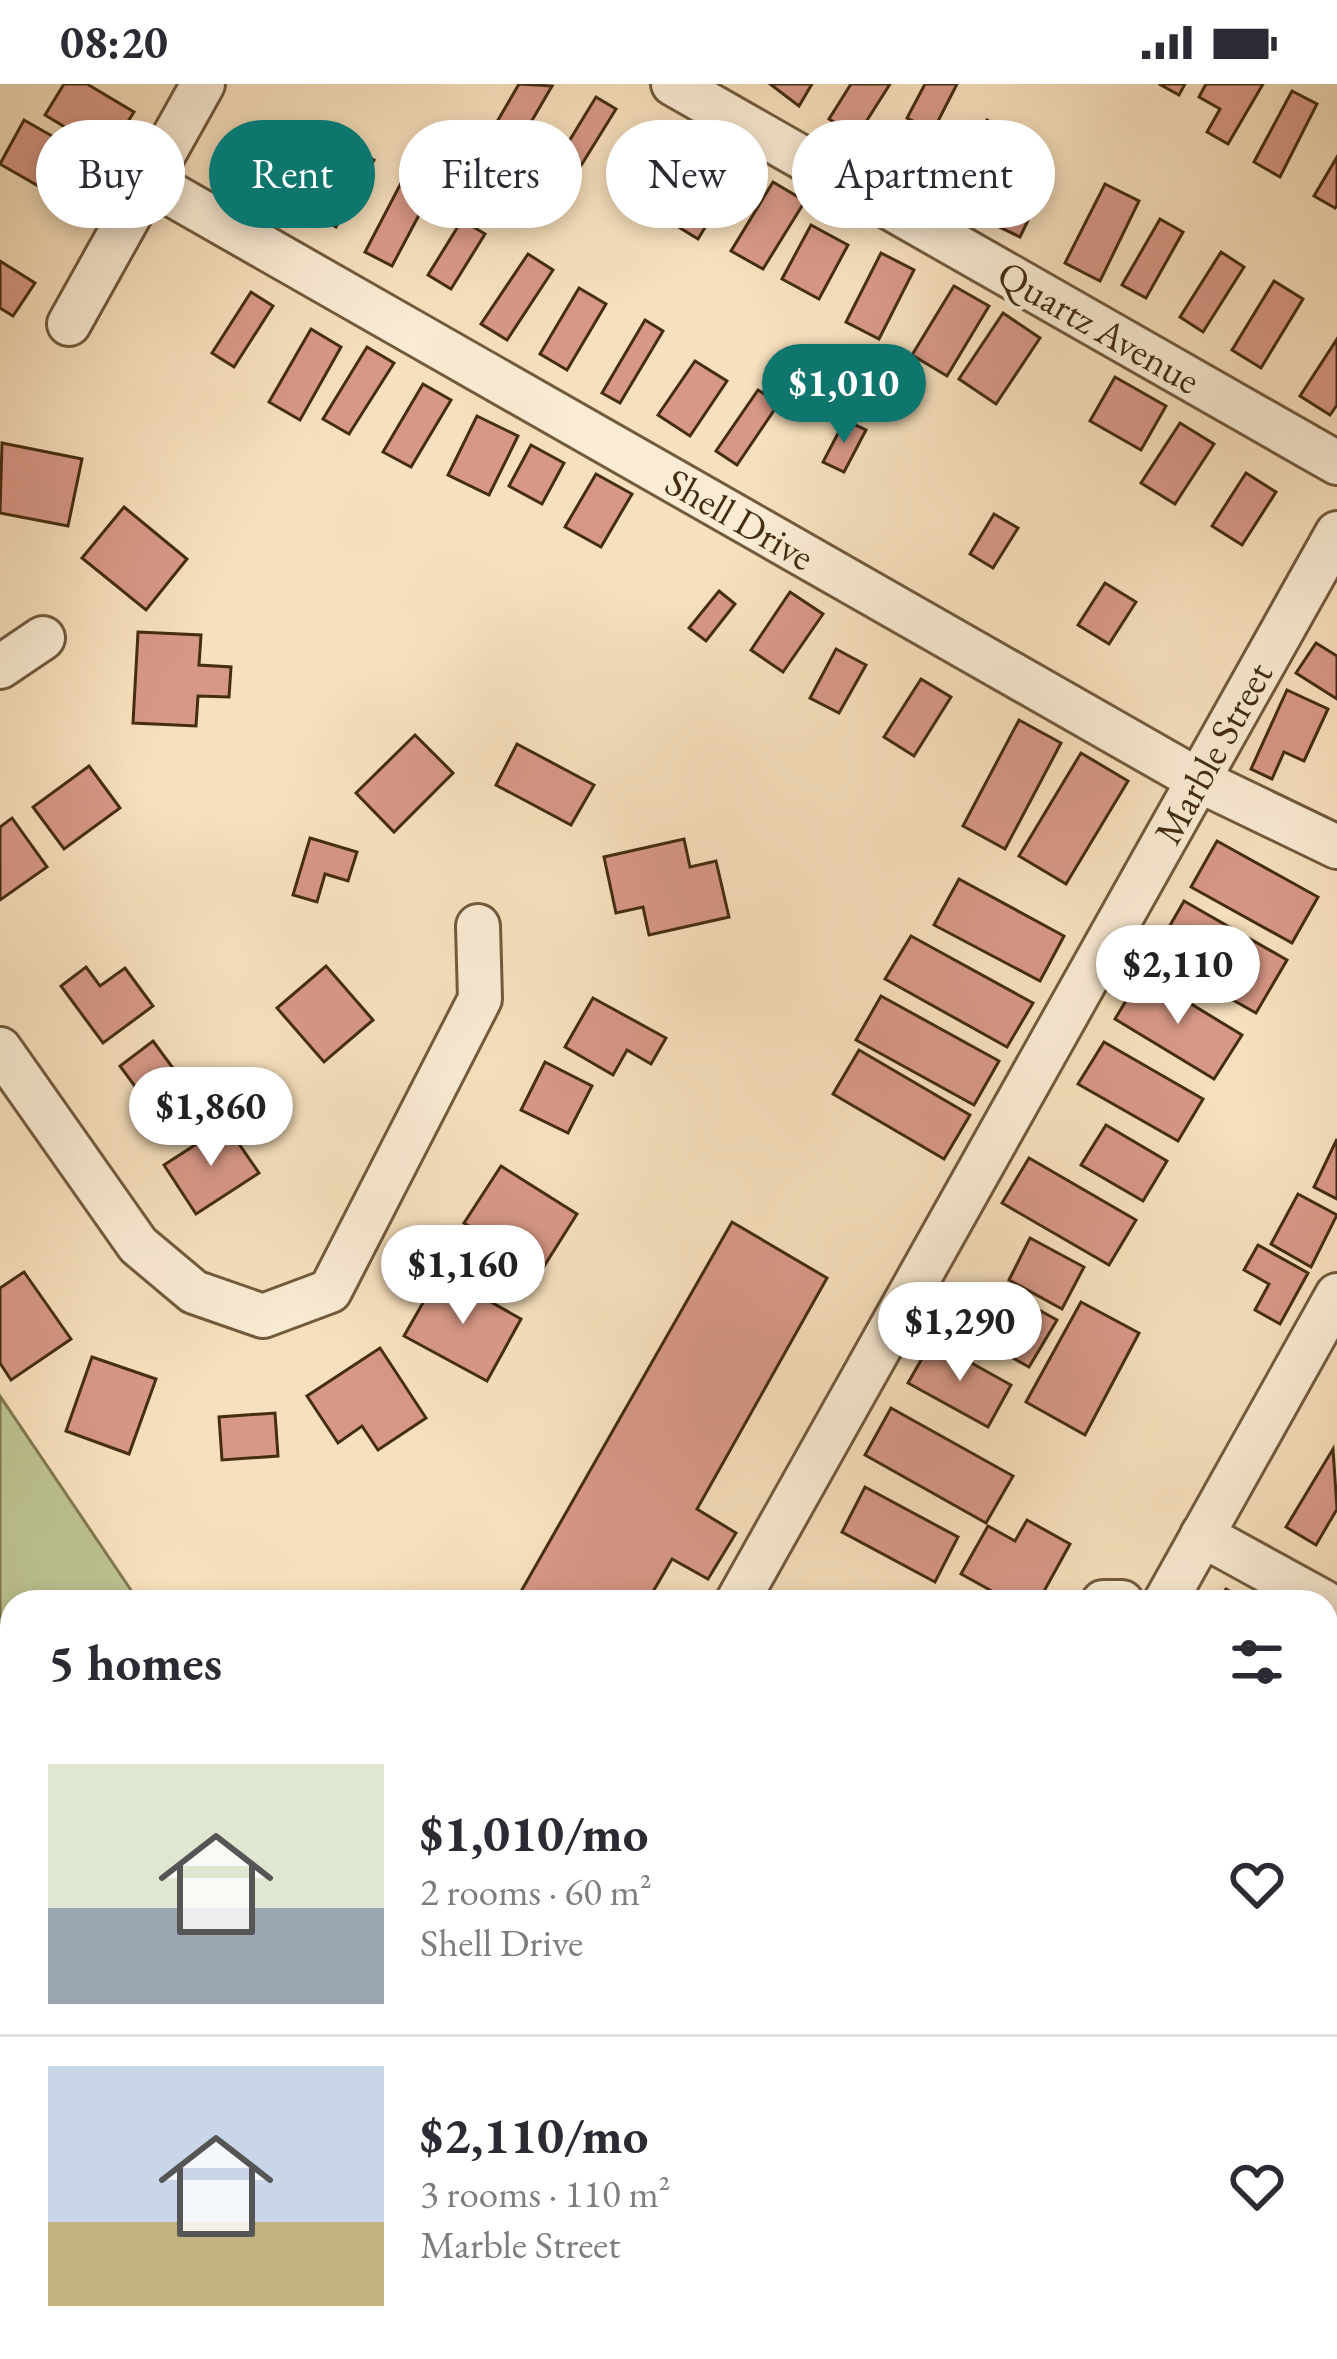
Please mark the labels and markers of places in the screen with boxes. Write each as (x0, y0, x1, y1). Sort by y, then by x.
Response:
pin: $1,010 (746, 344, 942, 446)
pin: $2,110 (1080, 925, 1276, 1027)
pin: $1,860 (113, 1067, 309, 1169)
pin: $1,160 (365, 1225, 561, 1327)
pin: $1,290 (862, 1282, 1058, 1384)

